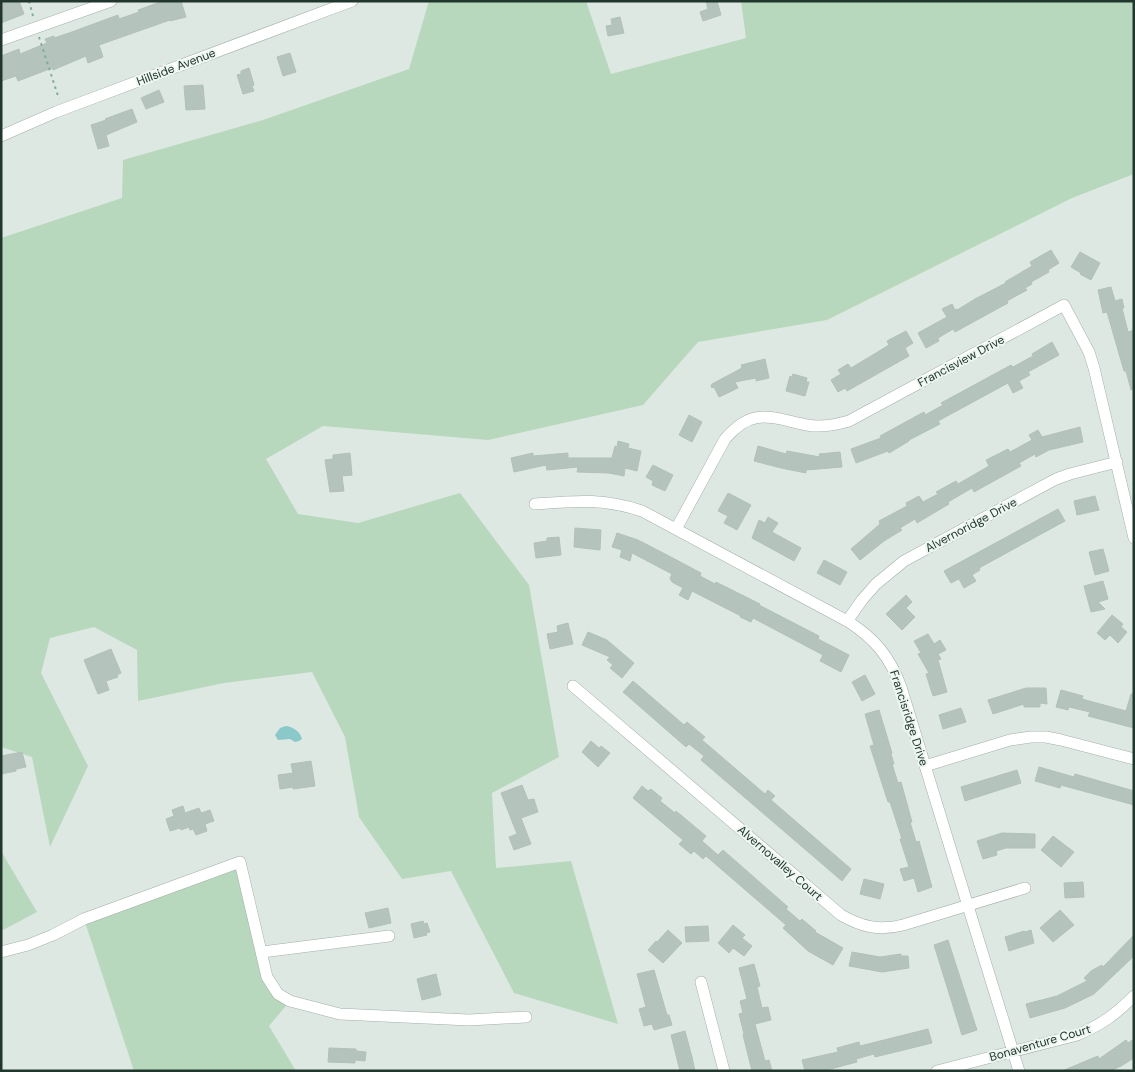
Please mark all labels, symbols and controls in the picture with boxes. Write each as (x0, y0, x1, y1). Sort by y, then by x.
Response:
street label: Hillside Avenue (134, 44, 218, 89)
street label: Francisview Drive (915, 331, 1007, 391)
street label: Alvernoridge Drive (922, 494, 1020, 556)
street label: Francisridge Drive (886, 668, 932, 768)
street label: Alvernovalley Court (734, 822, 826, 905)
street label: Bonaventure Court (987, 1021, 1093, 1065)

